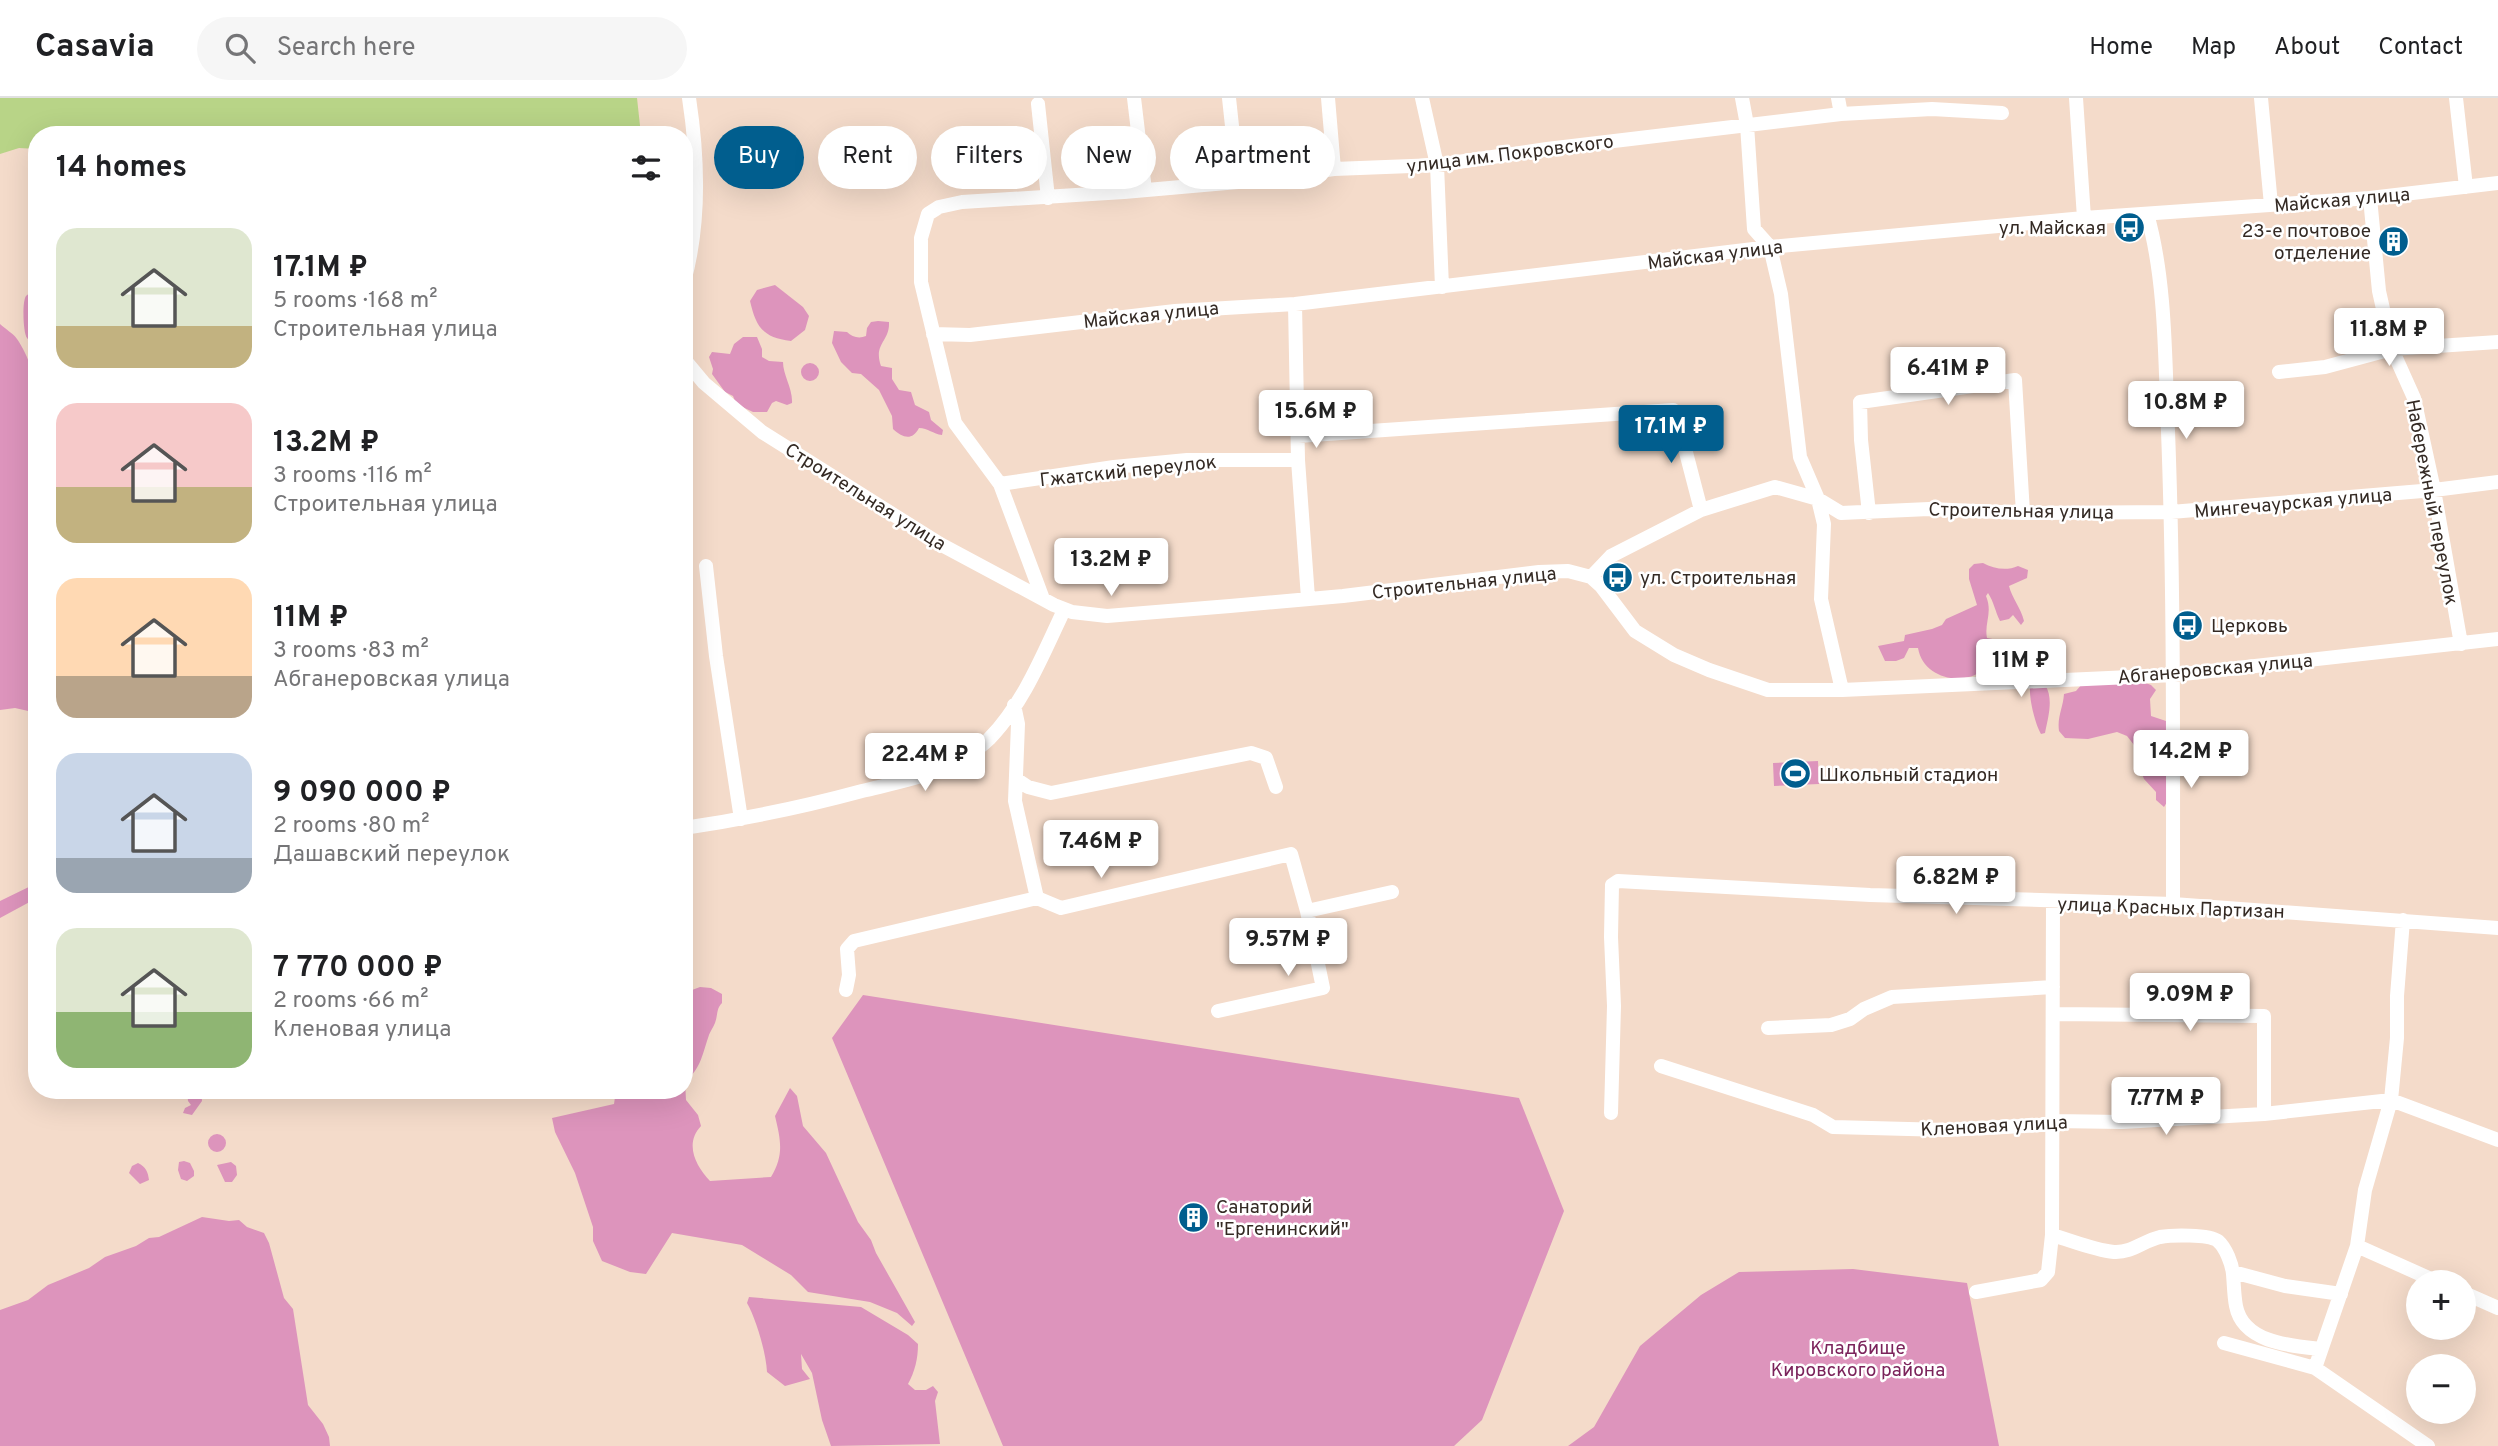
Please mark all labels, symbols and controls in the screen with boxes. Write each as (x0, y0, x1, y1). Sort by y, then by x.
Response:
search box (197, 17, 687, 80)
text: Casavia (35, 27, 155, 69)
icon: search (221, 29, 259, 67)
text: Search here (277, 32, 416, 65)
text: Home (2089, 33, 2153, 63)
text: Map (2191, 33, 2236, 63)
text: About (2274, 33, 2340, 63)
text: Contact (2378, 33, 2463, 63)
chip: Buy (714, 126, 804, 189)
chip: Rent (818, 126, 917, 189)
chip: Filters (931, 126, 1047, 189)
chip: New (1061, 126, 1156, 189)
chip: Apartment (1170, 126, 1335, 189)
street label: улица им. Покровского (1405, 130, 1615, 180)
icon: filters (627, 149, 665, 187)
text: 14 homes (56, 150, 187, 187)
street label: Майская улица (2273, 183, 2411, 219)
bus stop icon: ул. Майская (2112, 210, 2146, 244)
place label: ул. Майская (1999, 217, 2106, 241)
place label: 23-е почтовое отделение (2242, 220, 2371, 266)
building icon: 23-е почтовое отделение (2377, 224, 2411, 258)
street label: Майская улица (1646, 236, 1784, 276)
text: 17.1M ₽ (273, 250, 368, 287)
icon: home (112, 256, 196, 340)
text: 5 rooms · 168 m² (273, 287, 438, 316)
street label: Майская улица (1082, 297, 1220, 335)
pin: 11.8M ₽ (2324, 308, 2454, 368)
text: Строительная улица (273, 316, 498, 345)
text: 11.8M ₽ (2350, 316, 2428, 345)
pin: 6.41M ₽ (1883, 348, 2013, 407)
text: 6.41M ₽ (1906, 355, 1990, 384)
pin: 10.8M ₽ (2121, 382, 2251, 441)
text: 10.8M ₽ (2144, 389, 2228, 418)
pin: 15.6M ₽ (1251, 390, 1381, 450)
text: 15.6M ₽ (1275, 398, 1357, 427)
street label: Набережный переулок (2399, 398, 2463, 607)
pin: 17.1M ₽ (1606, 406, 1736, 465)
text: 17.1M ₽ (1635, 413, 1707, 442)
text: 13.2M ₽ (273, 425, 379, 462)
icon: home (112, 431, 196, 515)
street label: Строительная улица (780, 438, 950, 557)
street label: Гжатский переулок (1039, 451, 1218, 493)
text: 3 rooms · 116 m² (273, 462, 432, 491)
street label: Мингечаурская улица (2193, 483, 2393, 525)
text: Строительная улица (273, 491, 498, 520)
street label: Строительная улица (1928, 498, 2114, 526)
pin: 13.2M ₽ (1046, 538, 1176, 598)
text: 13.2M ₽ (1070, 546, 1152, 575)
bus stop icon: ул. Строительная (1600, 560, 1634, 594)
street label: Строительная улица (1371, 562, 1558, 606)
place label: ул. Строительная (1640, 567, 1796, 591)
text: 11M ₽ (273, 600, 348, 637)
icon: home (112, 606, 196, 690)
bus stop icon: Церковь (2171, 608, 2205, 642)
place label: Церковь (2211, 615, 2288, 639)
text: 3 rooms · 83 m² (273, 637, 429, 666)
pin: 11M ₽ (1972, 640, 2070, 699)
text: 11M ₽ (1992, 647, 2050, 676)
street label: Абганеровская улица (2117, 650, 2314, 690)
text: Абганеровская улица (273, 666, 510, 695)
pin: 14.2M ₽ (2126, 730, 2256, 790)
pin: 22.4M ₽ (860, 734, 990, 793)
text: 14.2M ₽ (2149, 738, 2233, 767)
text: 22.4M ₽ (881, 741, 969, 770)
sports icon: Школьный стадион (1779, 757, 1813, 791)
place label: Школьный стадион (1819, 764, 1998, 788)
text: 9 090 000 ₽ (273, 775, 451, 812)
icon: home (112, 781, 196, 865)
text: 2 rooms · 80 m² (273, 812, 430, 841)
pin: 7.46M ₽ (1036, 820, 1166, 880)
text: 7.46M ₽ (1059, 828, 1143, 857)
text: Дашавский переулок (273, 841, 510, 870)
pin: 6.82M ₽ (1891, 856, 2021, 916)
text: 6.82M ₽ (1912, 864, 2000, 893)
street label: улица Красных Партизан (2057, 893, 2285, 925)
pin: 9.57M ₽ (1223, 918, 1353, 978)
text: 9.57M ₽ (1245, 926, 1331, 955)
text: 7 770 000 ₽ (273, 950, 443, 987)
icon: home (112, 956, 196, 1040)
pin: 9.09M ₽ (2125, 974, 2255, 1033)
text: 9.09M ₽ (2146, 981, 2234, 1010)
text: 2 rooms · 66 m² (273, 987, 429, 1016)
text: Кленовая улица (273, 1016, 451, 1045)
pin: 7.77M ₽ (2101, 1077, 2231, 1137)
text: 7.77M ₽ (2127, 1085, 2205, 1114)
street label: Кленовая улица (1920, 1111, 2068, 1143)
place label: Санаторий "Ергенинский" (1216, 1196, 1349, 1242)
building icon: Санаторий "Ергенинский" (1176, 1200, 1210, 1234)
map controls (2406, 1270, 2476, 1424)
button: + (2406, 1270, 2476, 1340)
park label: Кладбище Кировского района (1771, 1337, 1945, 1383)
button: − (2406, 1354, 2476, 1424)

